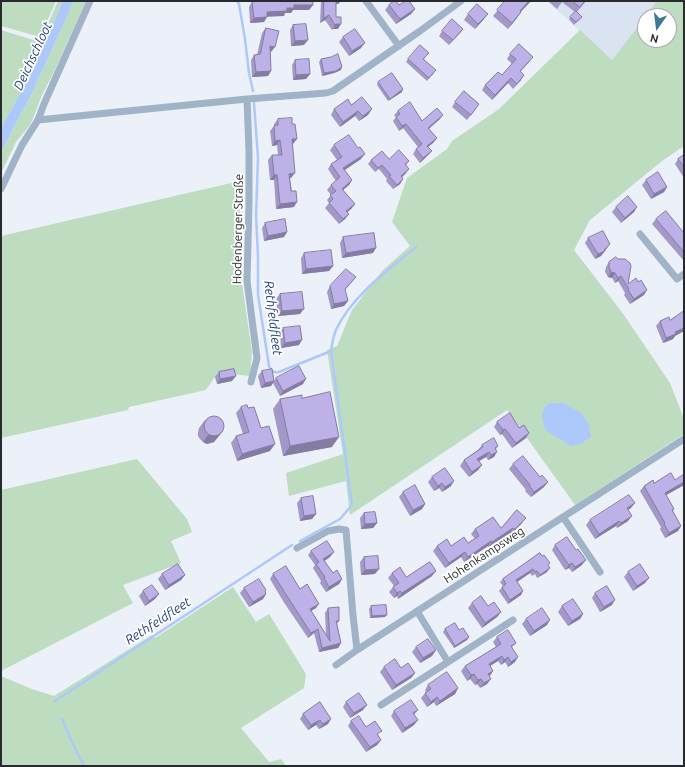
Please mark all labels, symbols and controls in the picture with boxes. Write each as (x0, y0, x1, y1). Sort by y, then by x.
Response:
north arrow (637, 8, 677, 48)
water label: Deichschloot (10, 19, 56, 93)
text: N (649, 32, 660, 45)
street label: Hodenberger Straße (230, 174, 246, 284)
water label: Rethfeldfleet (261, 280, 285, 356)
street label: Hohenkampsweg (441, 524, 527, 586)
water label: Rethfeldfleet (122, 594, 194, 648)

